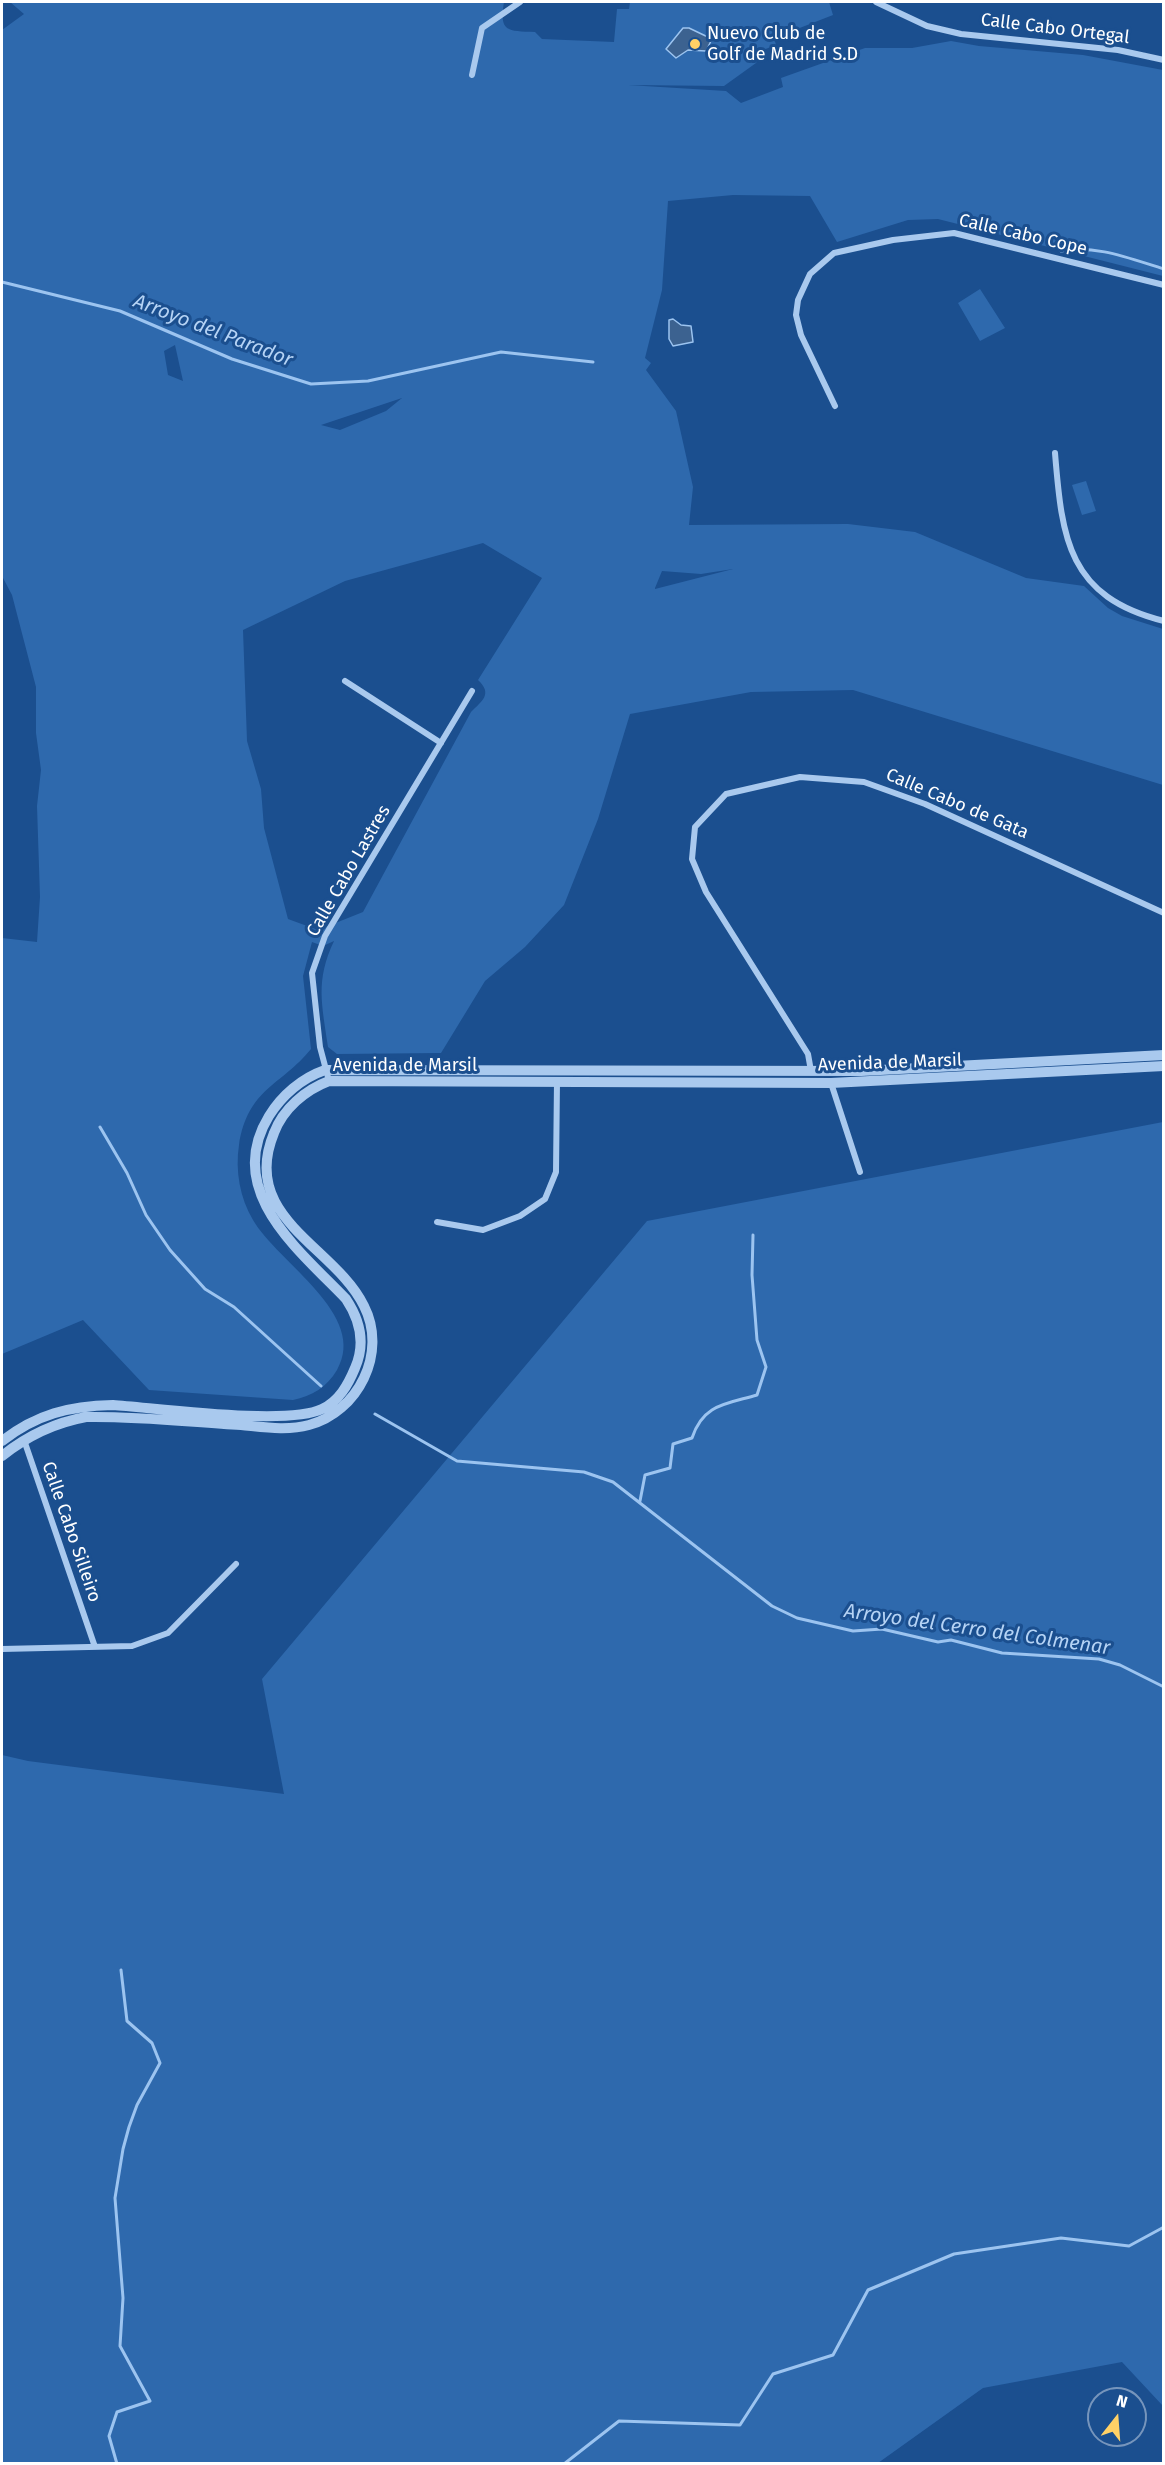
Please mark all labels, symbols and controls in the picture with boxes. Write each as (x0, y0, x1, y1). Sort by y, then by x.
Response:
street label: Calle Cabo Ortegal (979, 9, 1131, 49)
place label: Nuevo Club de Golf de Madrid S.D (707, 23, 858, 66)
marker: Nuevo Club de Golf de Madrid S.D (688, 37, 702, 51)
street label: Calle Cabo Cope (957, 210, 1089, 260)
water label: Arroyo del Parador (130, 290, 296, 372)
street label: Calle Cabo de Gata (882, 764, 1032, 844)
street label: Calle Cabo Lastres (303, 801, 395, 941)
street label: Avenida de Marsil (817, 1050, 963, 1076)
street label: Avenida de Marsil (333, 1055, 477, 1077)
street label: Calle Cabo Silleiro (37, 1459, 105, 1605)
water label: Arroyo del Cerro del Colmenar (843, 1599, 1111, 1661)
north arrow (1087, 2387, 1147, 2447)
text: N (1114, 2391, 1130, 2412)

